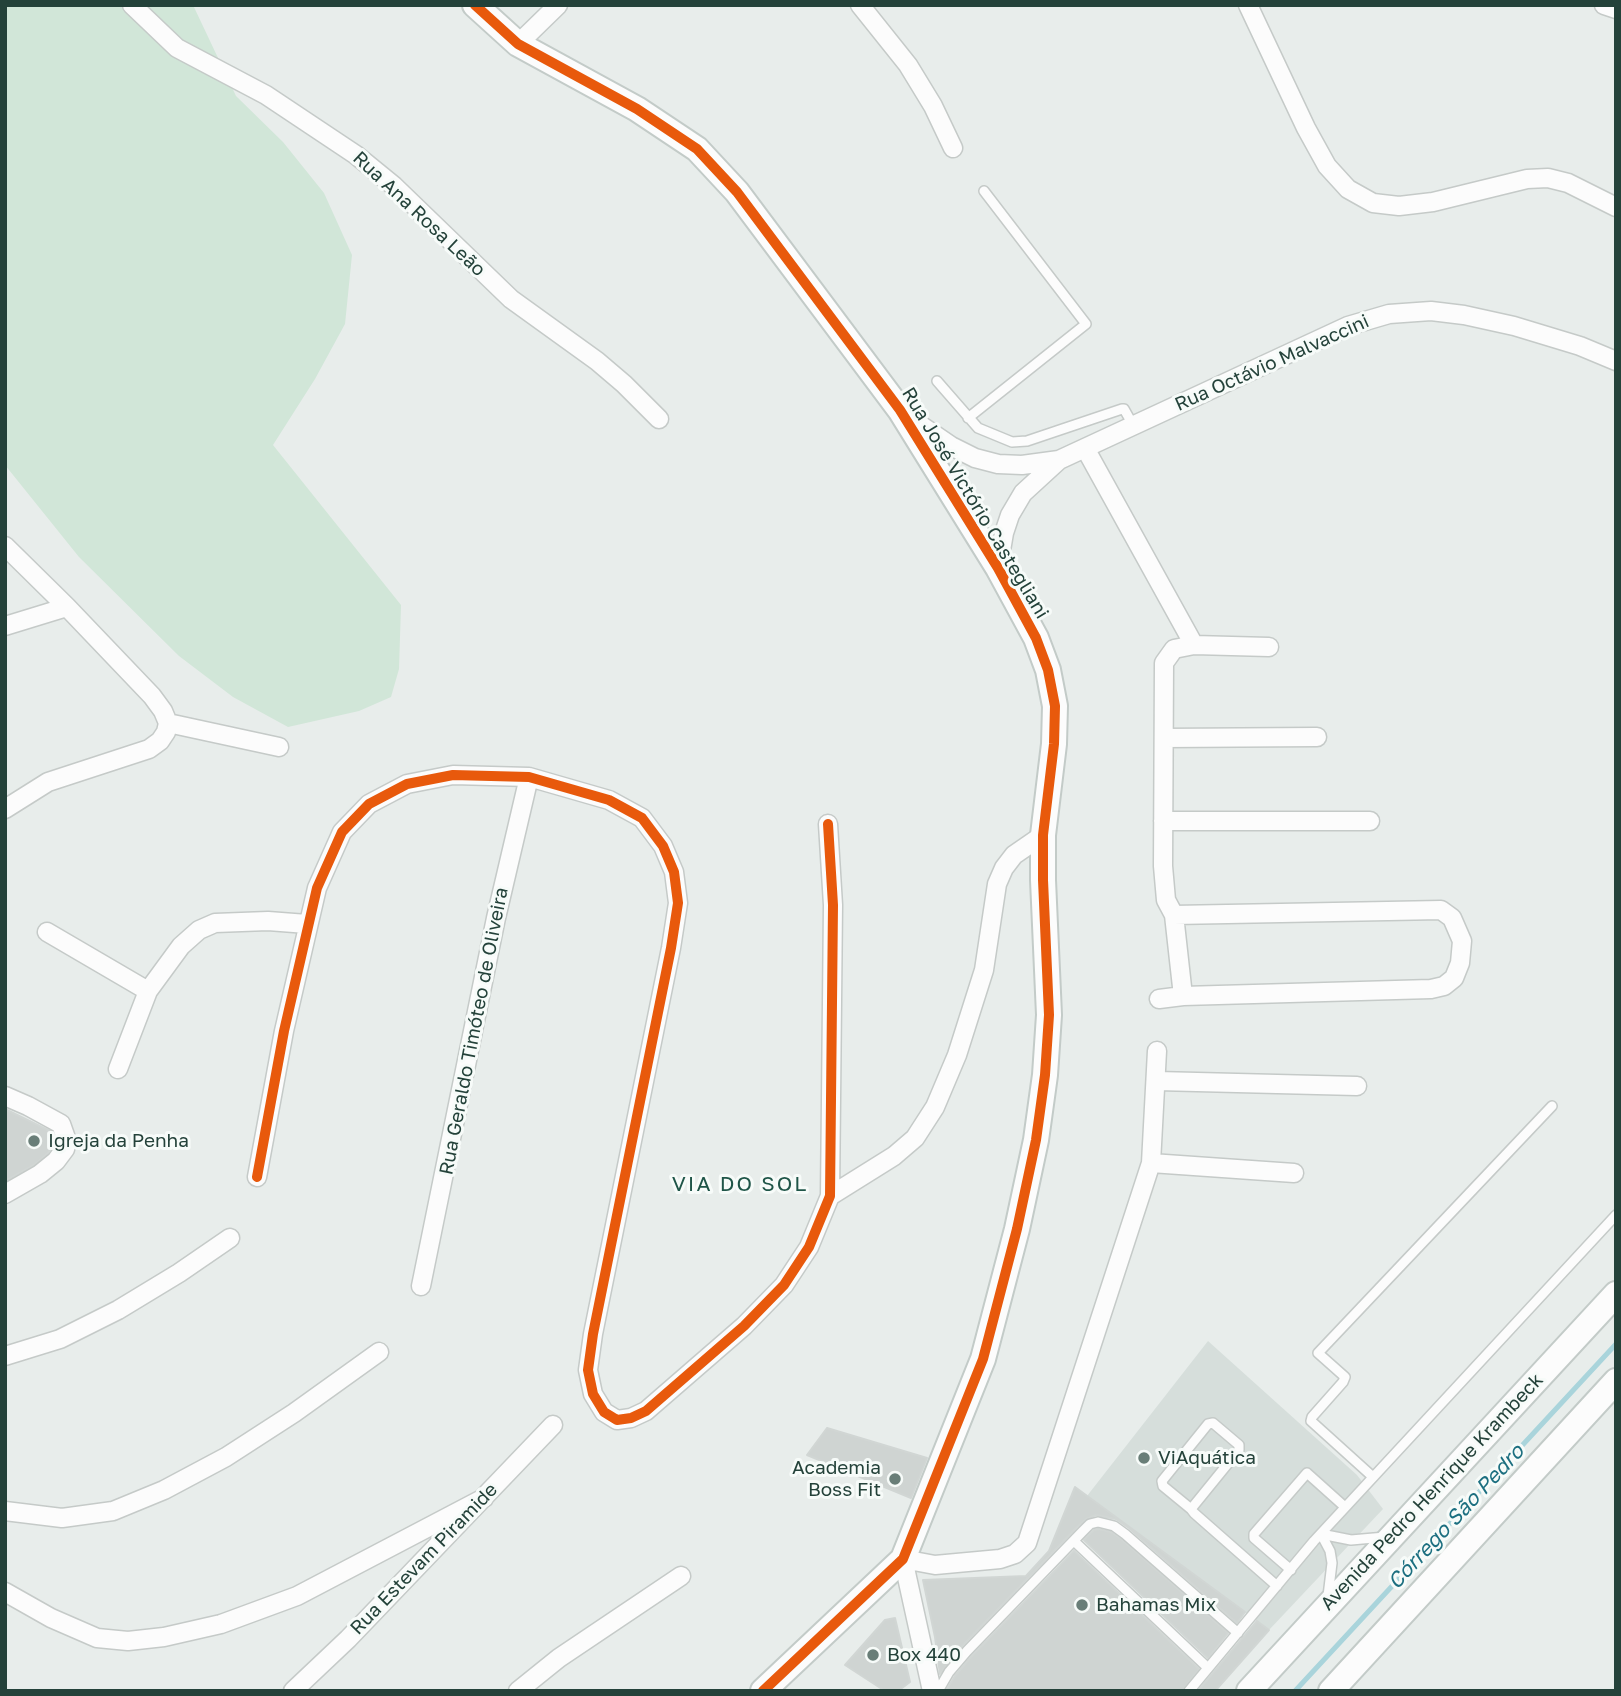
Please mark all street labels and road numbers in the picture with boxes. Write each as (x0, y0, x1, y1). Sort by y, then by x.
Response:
street label: Rua Ana Rosa Leão (348, 147, 490, 281)
street label: Rua Octávio Malvaccini (1171, 310, 1373, 416)
street label: Rua José Victório Castegliani (897, 383, 1053, 623)
street label: Rua Geraldo Timóteo de Oliveira (435, 885, 513, 1177)
street label: Avenida Pedro Henrique Krambeck (1316, 1369, 1548, 1615)
street label: Rua Estevam Piramide (346, 1478, 502, 1640)

